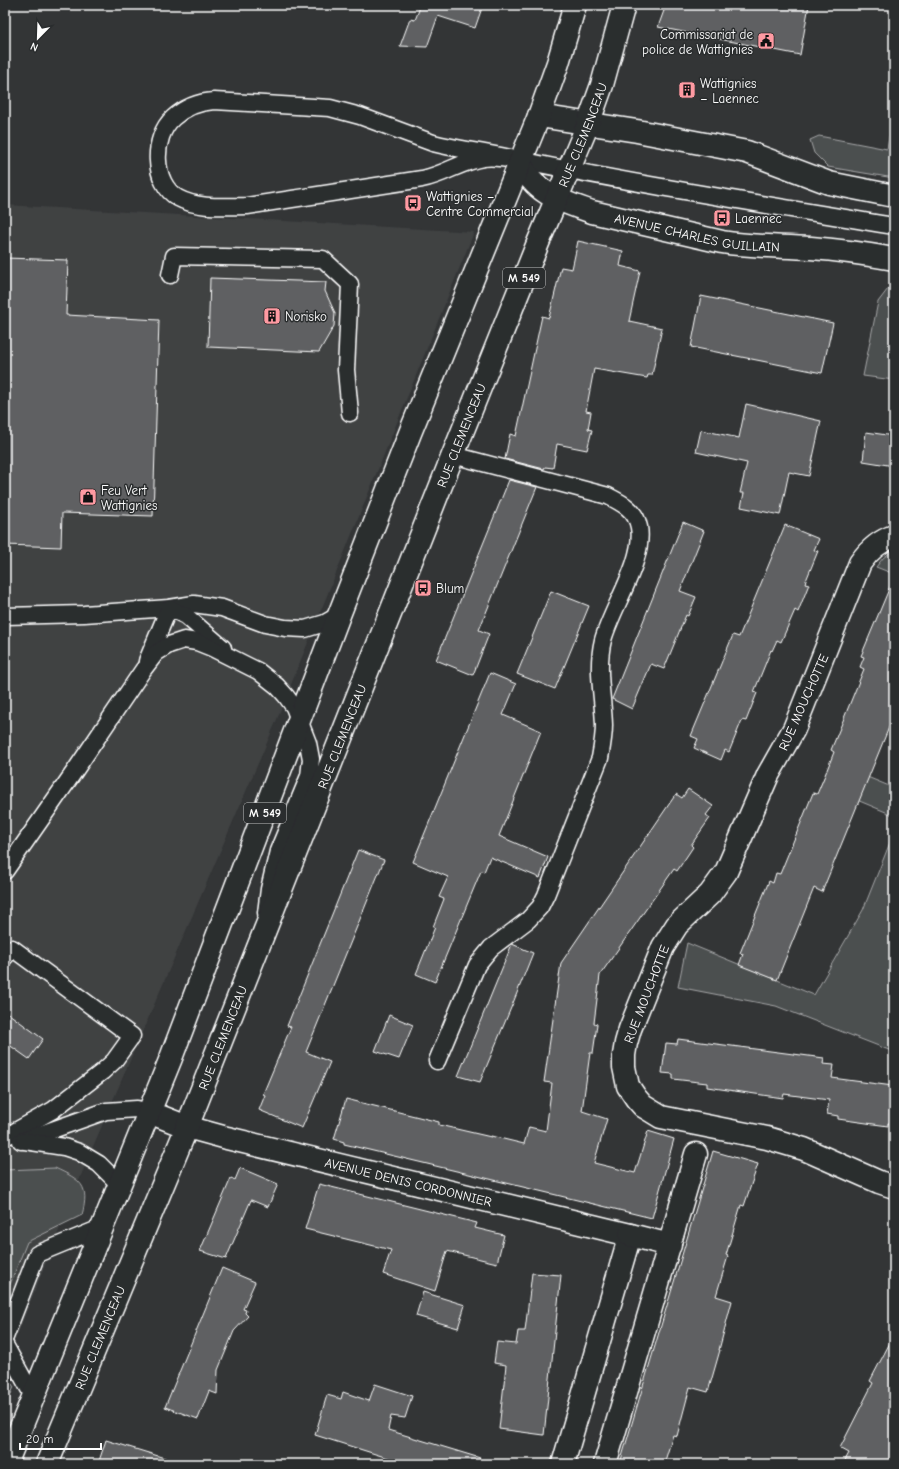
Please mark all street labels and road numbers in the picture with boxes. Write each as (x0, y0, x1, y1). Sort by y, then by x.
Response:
street label: RUE CLEMENCEAU (555, 81, 610, 189)
street label: AVENUE CHARLES GUILLAIN (613, 210, 780, 255)
road number: M 549 (503, 268, 545, 288)
street label: RUE CLEMENCEAU (434, 381, 489, 490)
street label: RUE MOUCHOTTE (775, 652, 831, 753)
street label: RUE CLEMENCEAU (315, 682, 369, 791)
road number: M 549 (244, 803, 286, 823)
street label: RUE MOUCHOTTE (621, 943, 672, 1045)
street label: RUE CLEMENCEAU (195, 984, 250, 1092)
street label: AVENUE DENIS CORDONNIER (323, 1155, 493, 1210)
street label: RUE CLEMENCEAU (72, 1284, 128, 1392)

